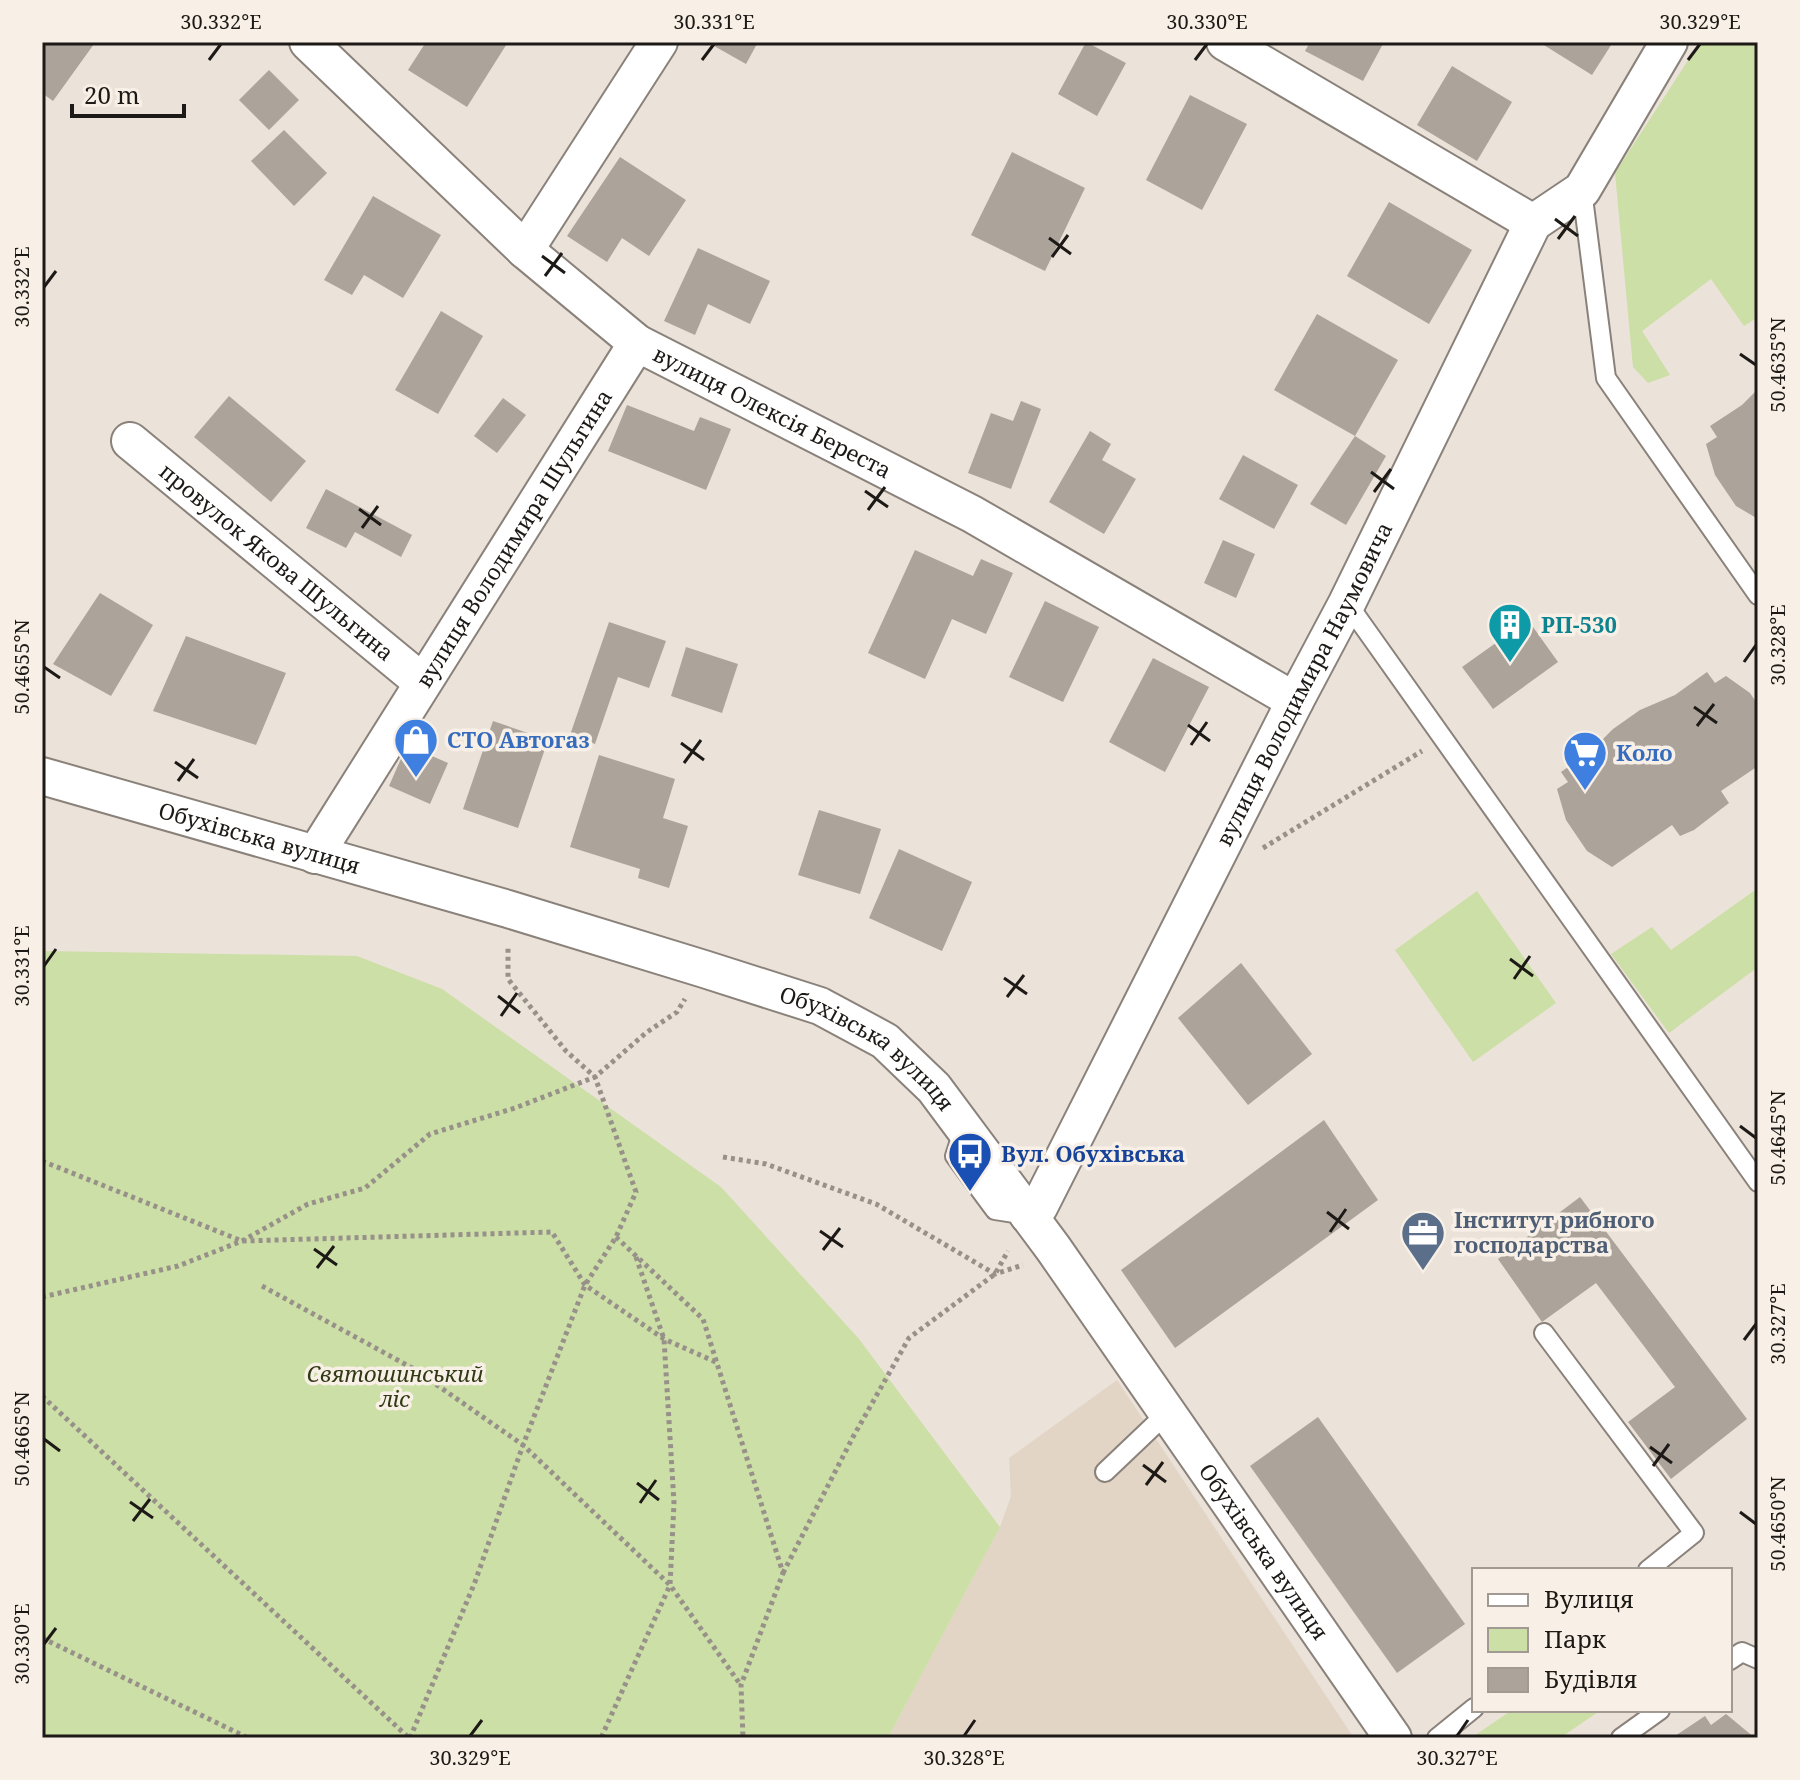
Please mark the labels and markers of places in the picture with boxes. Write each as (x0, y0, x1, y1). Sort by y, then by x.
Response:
building icon: РП-530 (1486, 601, 1534, 664)
place label: РП-530 (1541, 609, 1617, 639)
shop icon: СТО Автогаз (392, 716, 440, 779)
place label: СТО Автогаз (447, 724, 590, 754)
supermarket icon: Коло (1561, 729, 1609, 792)
place label: Коло (1616, 737, 1672, 767)
bus stop icon: Вул. Обухівська (946, 1130, 994, 1193)
place label: Вул. Обухівська (1001, 1138, 1185, 1168)
place label: Інститут рибного господарства (1454, 1204, 1655, 1259)
office icon: Інститут рибного господарства (1399, 1209, 1447, 1272)

